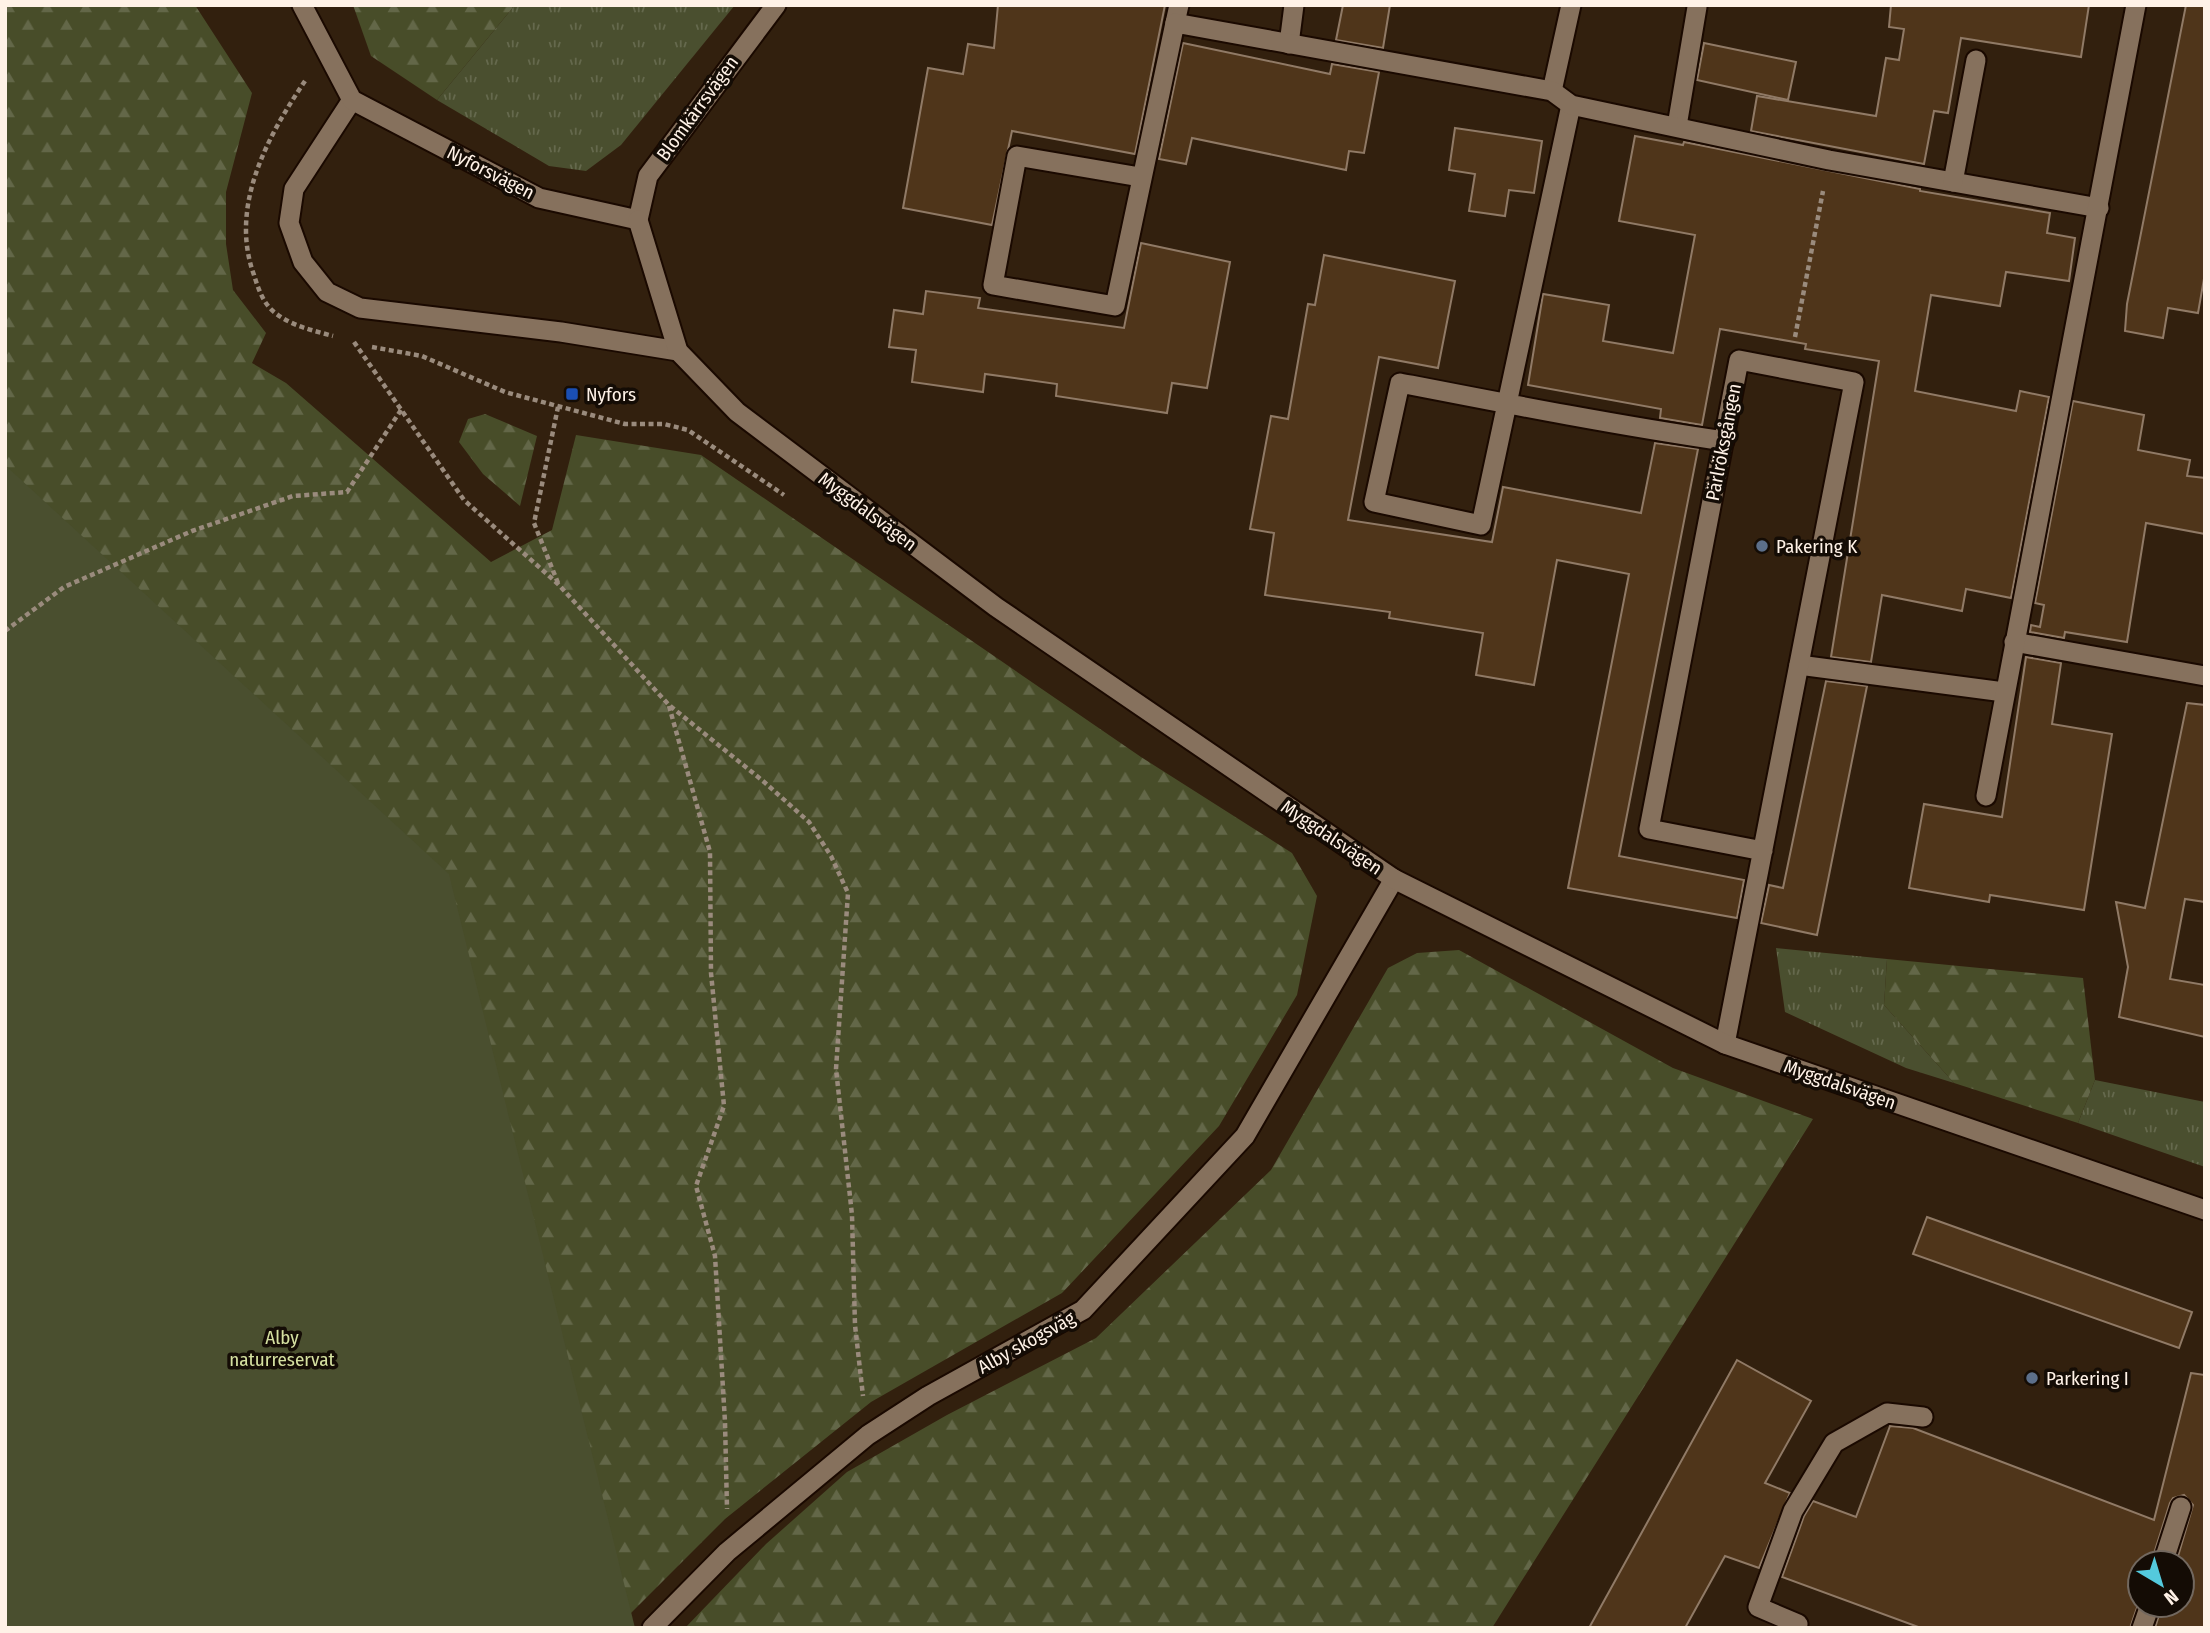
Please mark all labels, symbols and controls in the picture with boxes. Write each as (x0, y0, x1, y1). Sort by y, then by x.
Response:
street label: Blomkärrsvägen (652, 51, 743, 165)
street label: Nyforsvägen (443, 141, 538, 204)
street label: Pärlröksgången (1701, 382, 1746, 503)
place label: Nyfors (586, 383, 636, 406)
marker: Nyfors (564, 386, 580, 402)
street label: Myggdalsvägen (814, 467, 921, 556)
place label: Pakering K (1776, 535, 1858, 558)
marker: Pakering K (1754, 538, 1770, 554)
street label: Myggdalsvägen (1277, 795, 1387, 880)
street label: Myggdalsvägen (1781, 1055, 1899, 1114)
street label: Alby skogsväg (974, 1306, 1079, 1379)
park label: Alby naturreservat (229, 1326, 335, 1371)
place label: Parkering I (2046, 1367, 2129, 1390)
marker: Parkering I (2024, 1370, 2040, 1386)
north arrow (2126, 1549, 2196, 1619)
text: N (2160, 1584, 2183, 1610)

